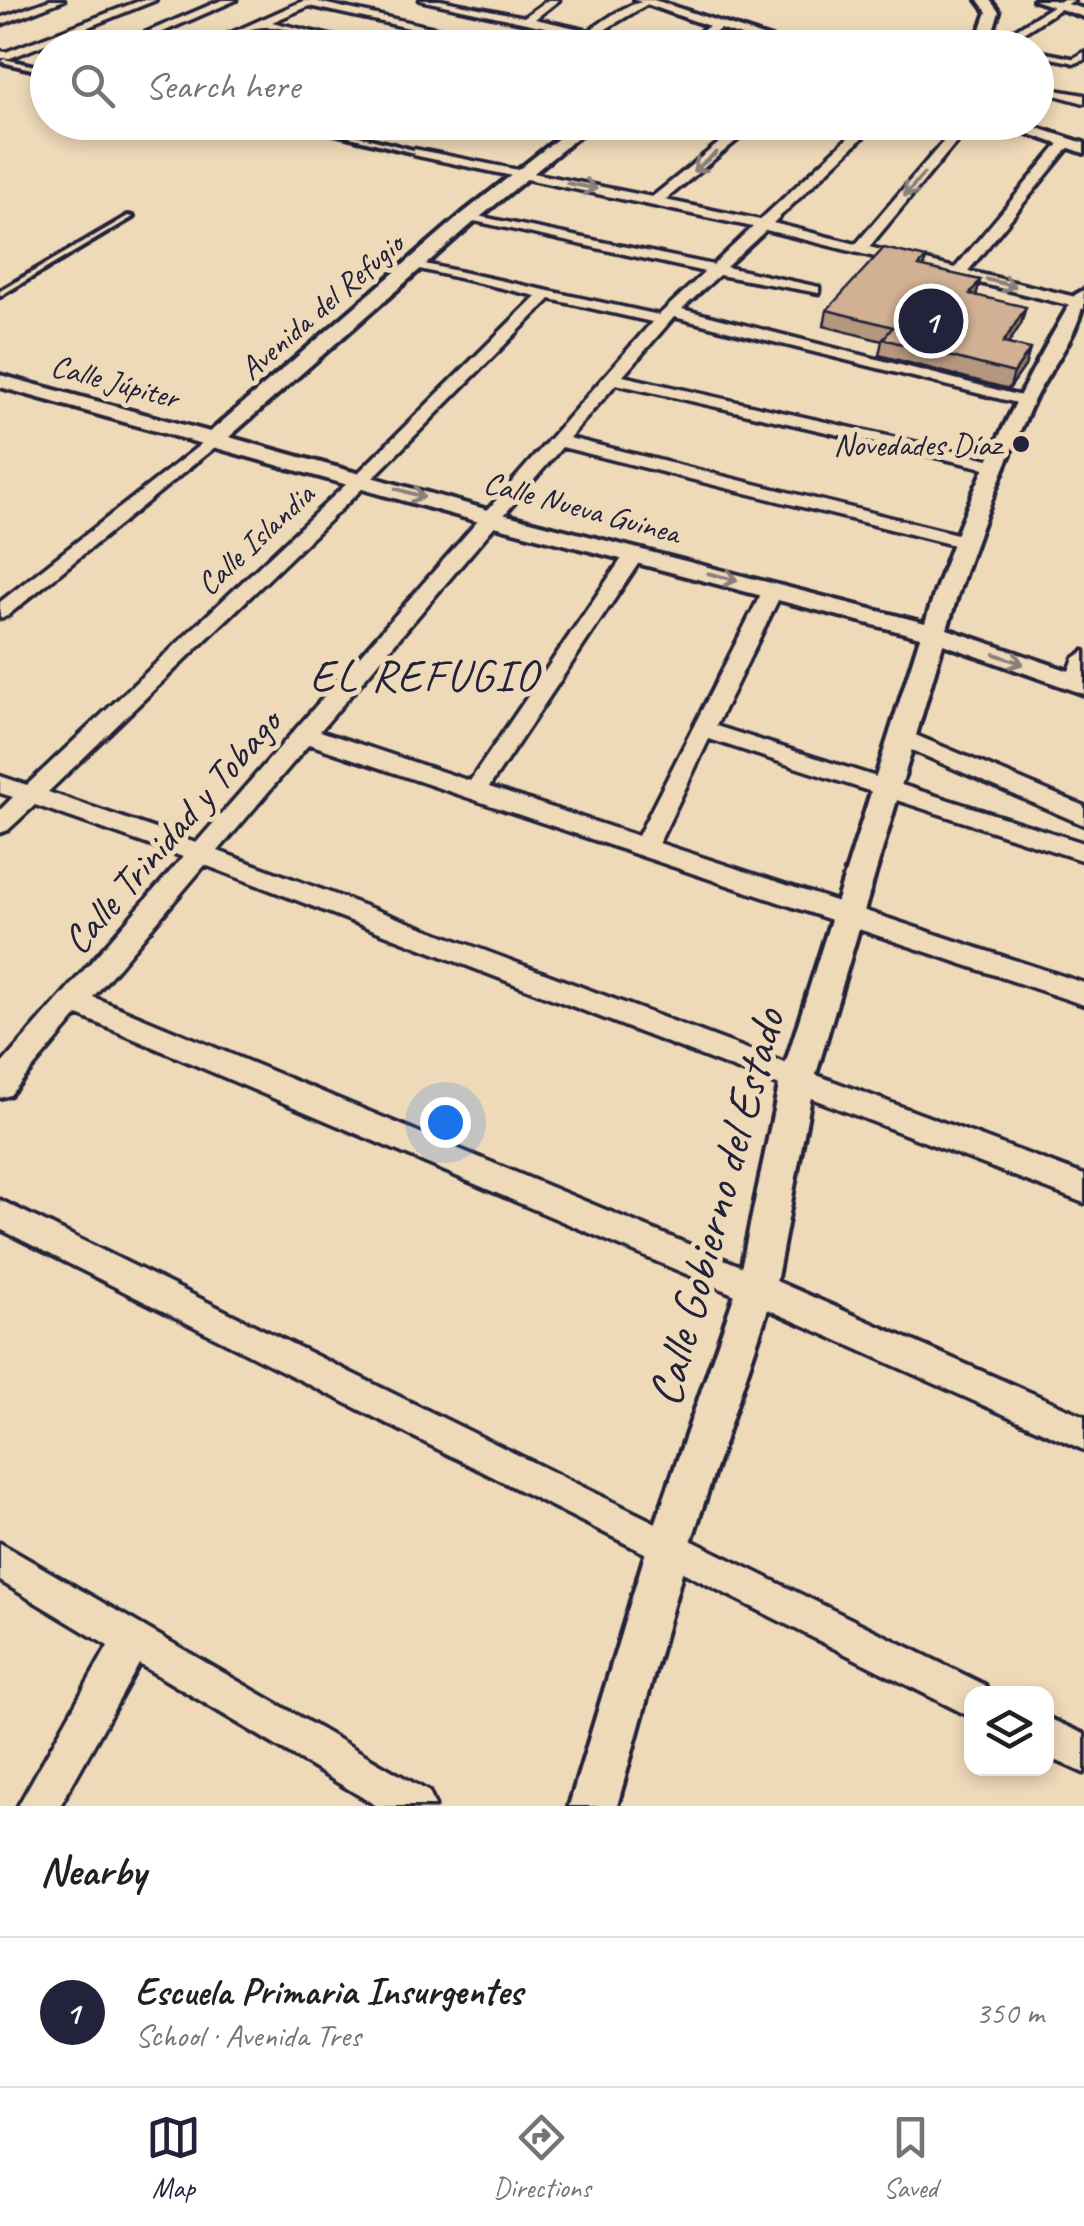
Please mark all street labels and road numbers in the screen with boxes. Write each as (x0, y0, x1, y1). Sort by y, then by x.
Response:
street label: Avenida del Refugio (231, 221, 415, 389)
street label: Calle Júpiter (47, 345, 185, 419)
street label: Calle Nueva Guinea (479, 462, 687, 554)
street label: Calle Islandia (188, 473, 324, 604)
street label: Calle Trinidad y Tobago (52, 696, 294, 964)
street label: Calle Gobierno del Estado (634, 1000, 798, 1412)

